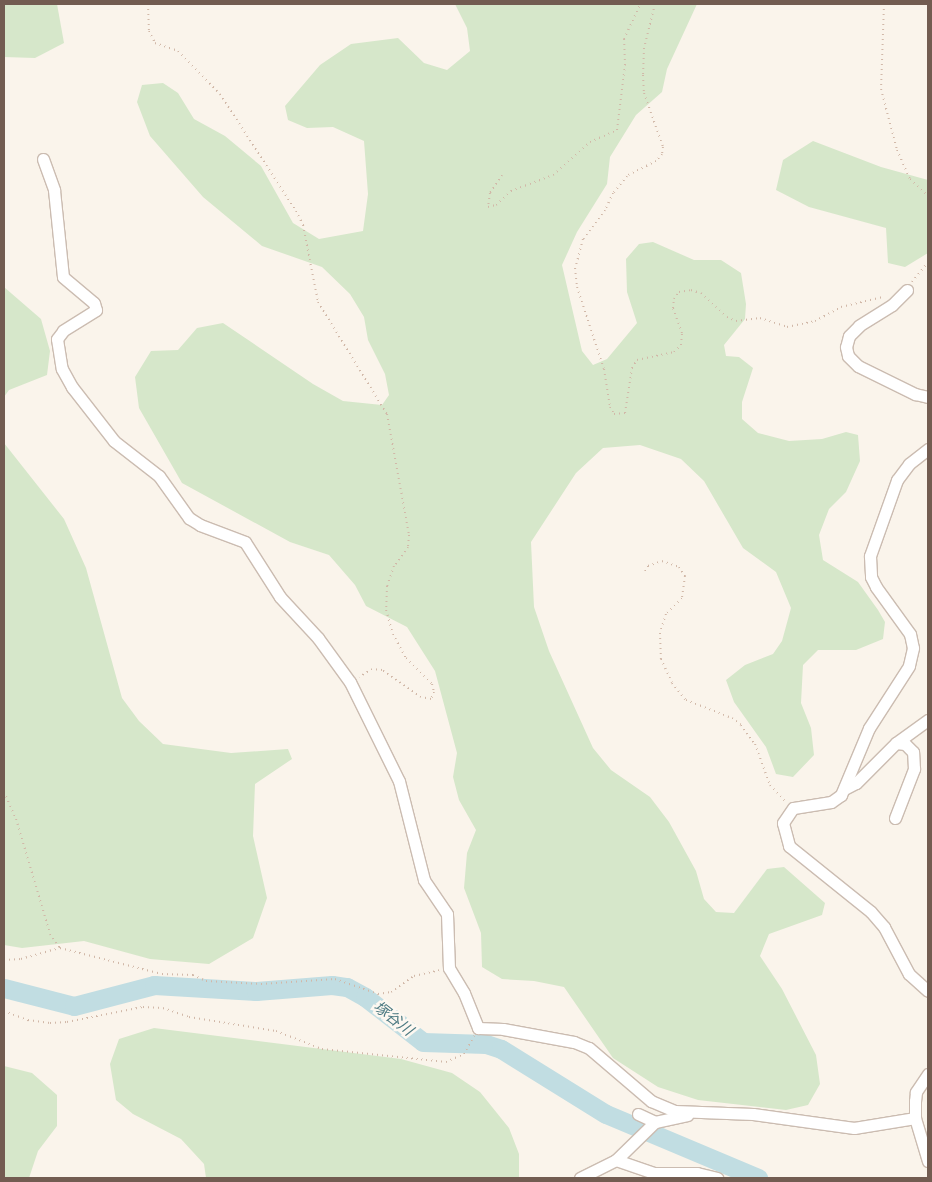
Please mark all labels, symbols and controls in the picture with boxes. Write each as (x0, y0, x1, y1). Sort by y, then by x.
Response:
water label: 塚谷川 (370, 998, 416, 1040)

